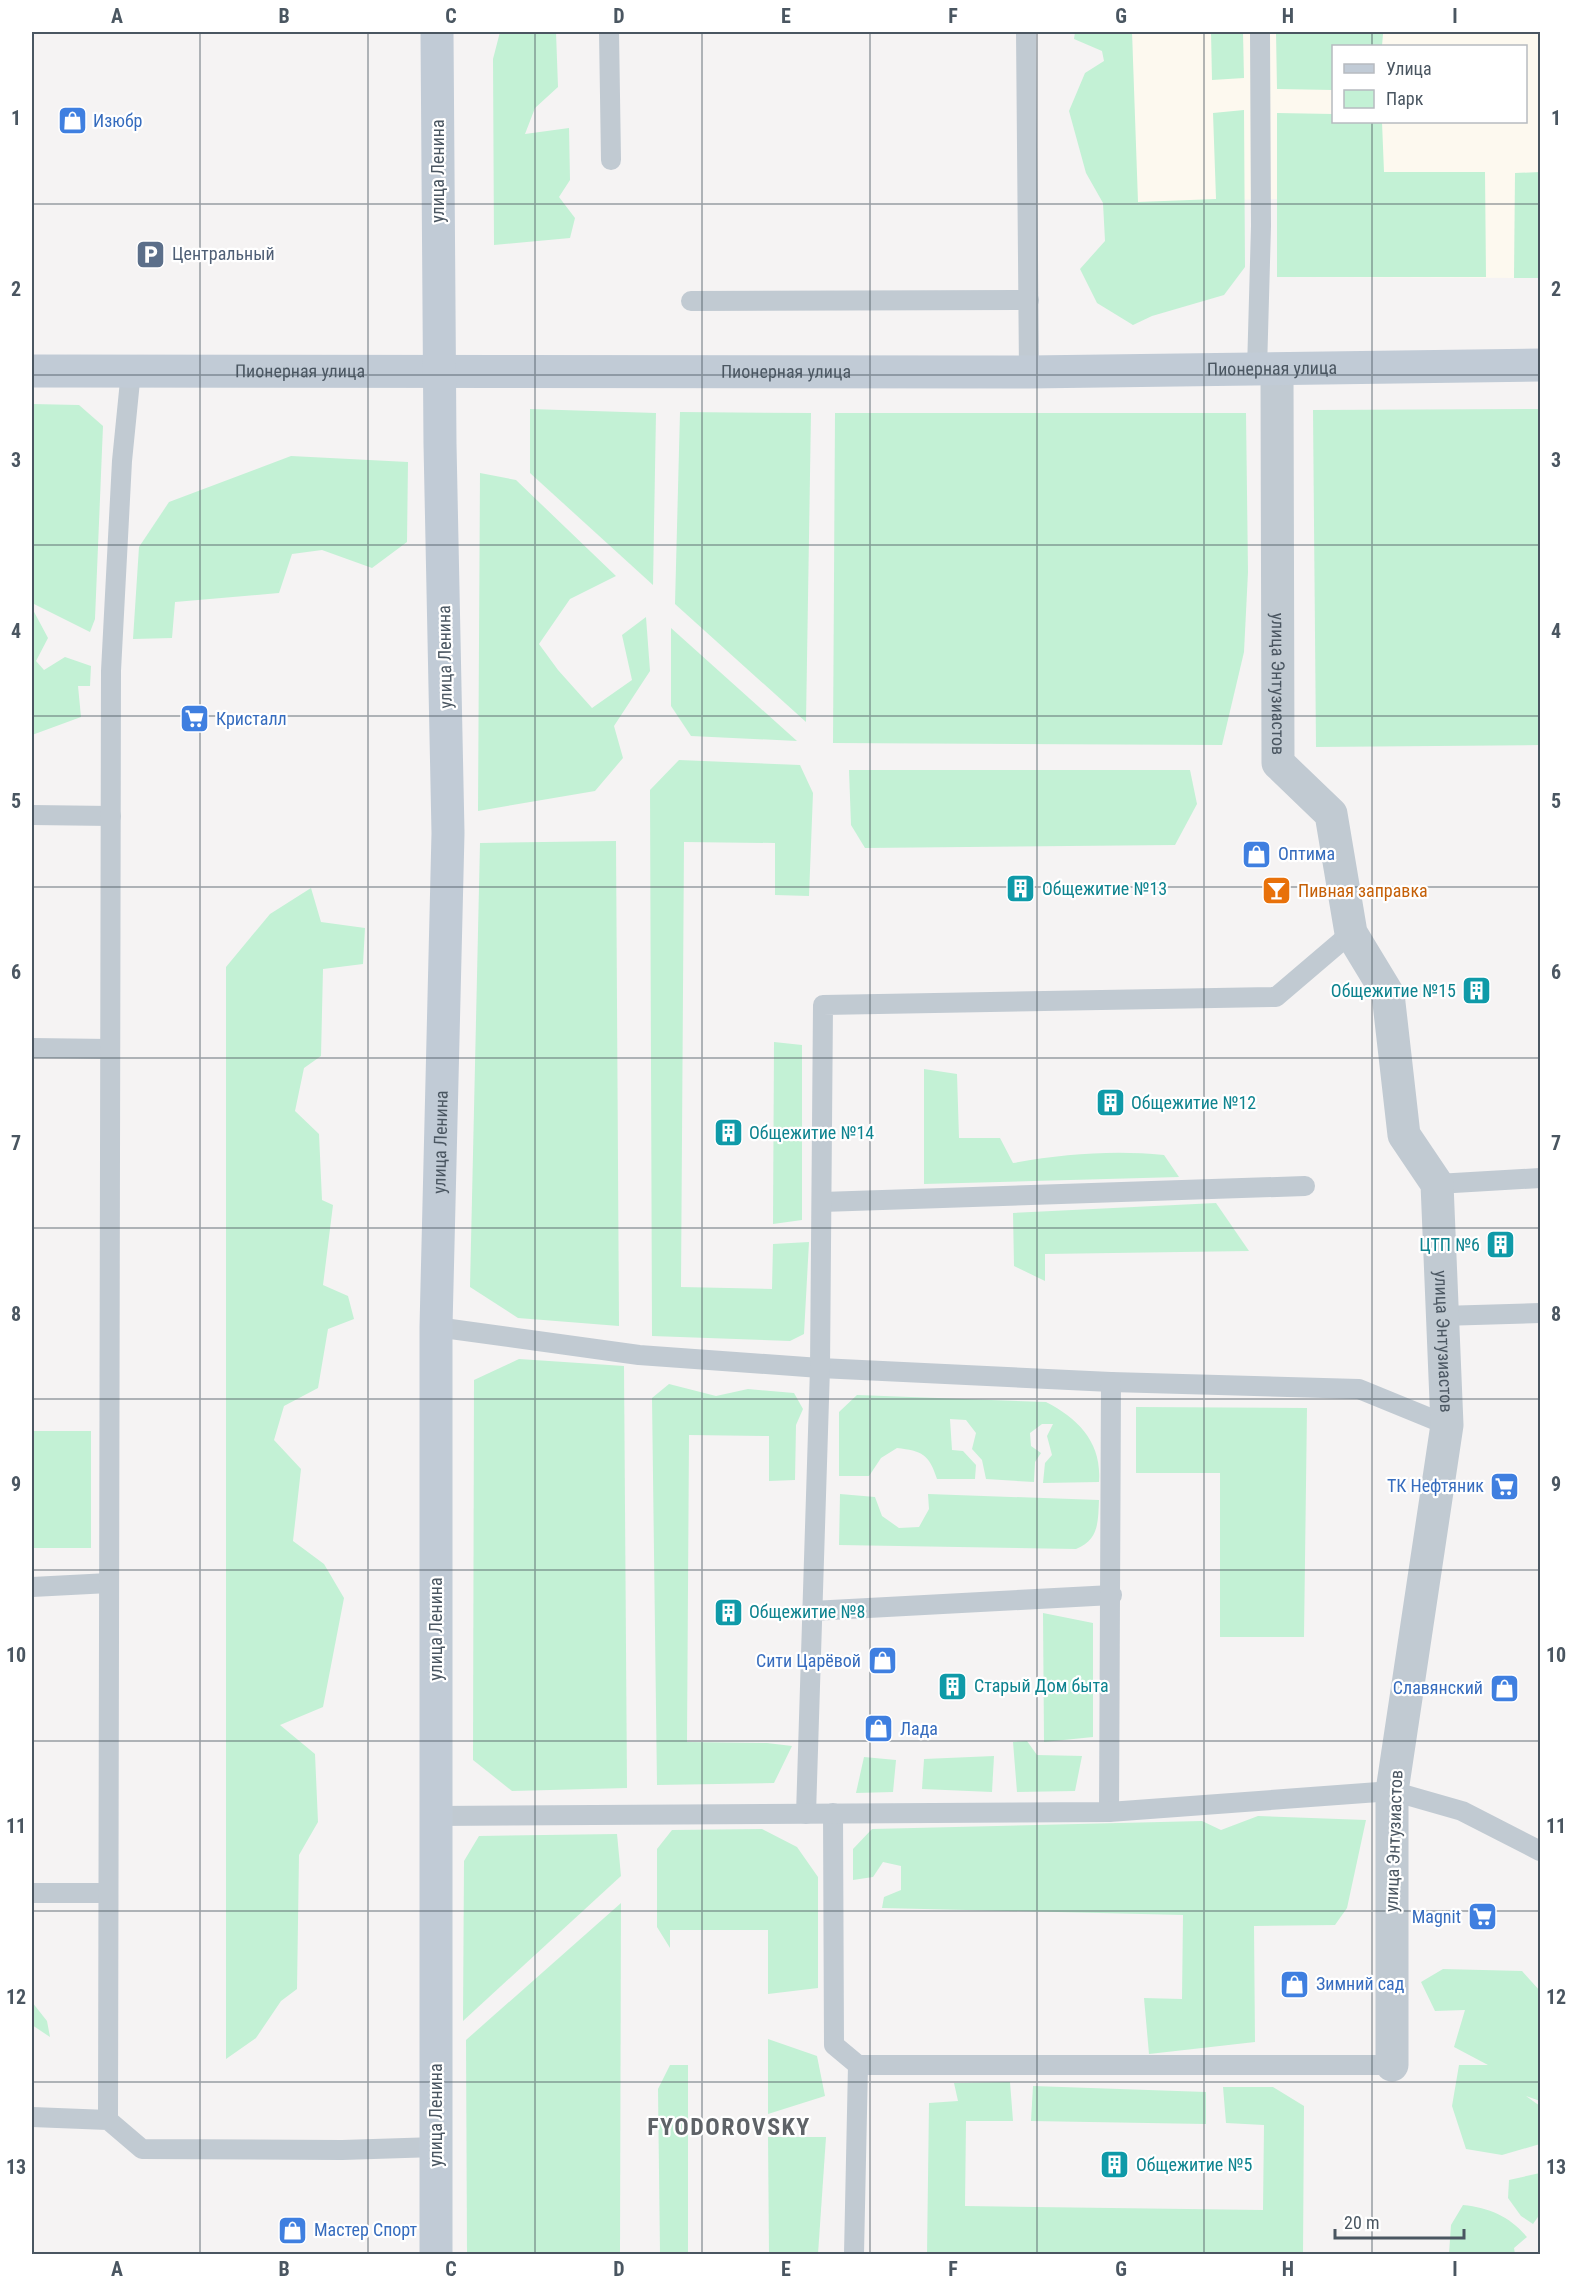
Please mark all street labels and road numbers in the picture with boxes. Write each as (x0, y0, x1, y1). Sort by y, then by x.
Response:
street label: улица Ленина (427, 119, 448, 223)
street label: Пионерная улица (1207, 357, 1337, 380)
street label: Пионерная улица (235, 360, 365, 381)
street label: Пионерная улица (721, 361, 851, 382)
street label: улица Ленина (433, 605, 456, 709)
street label: улица Энтузиастов (1268, 613, 1289, 755)
street label: улица Ленина (428, 1090, 452, 1194)
street label: улица Энтузиастов (1431, 1270, 1457, 1413)
street label: улица Ленина (425, 1577, 446, 1681)
street label: улица Энтузиастов (1381, 1770, 1406, 1912)
street label: улица Ленина (425, 2063, 446, 2167)

